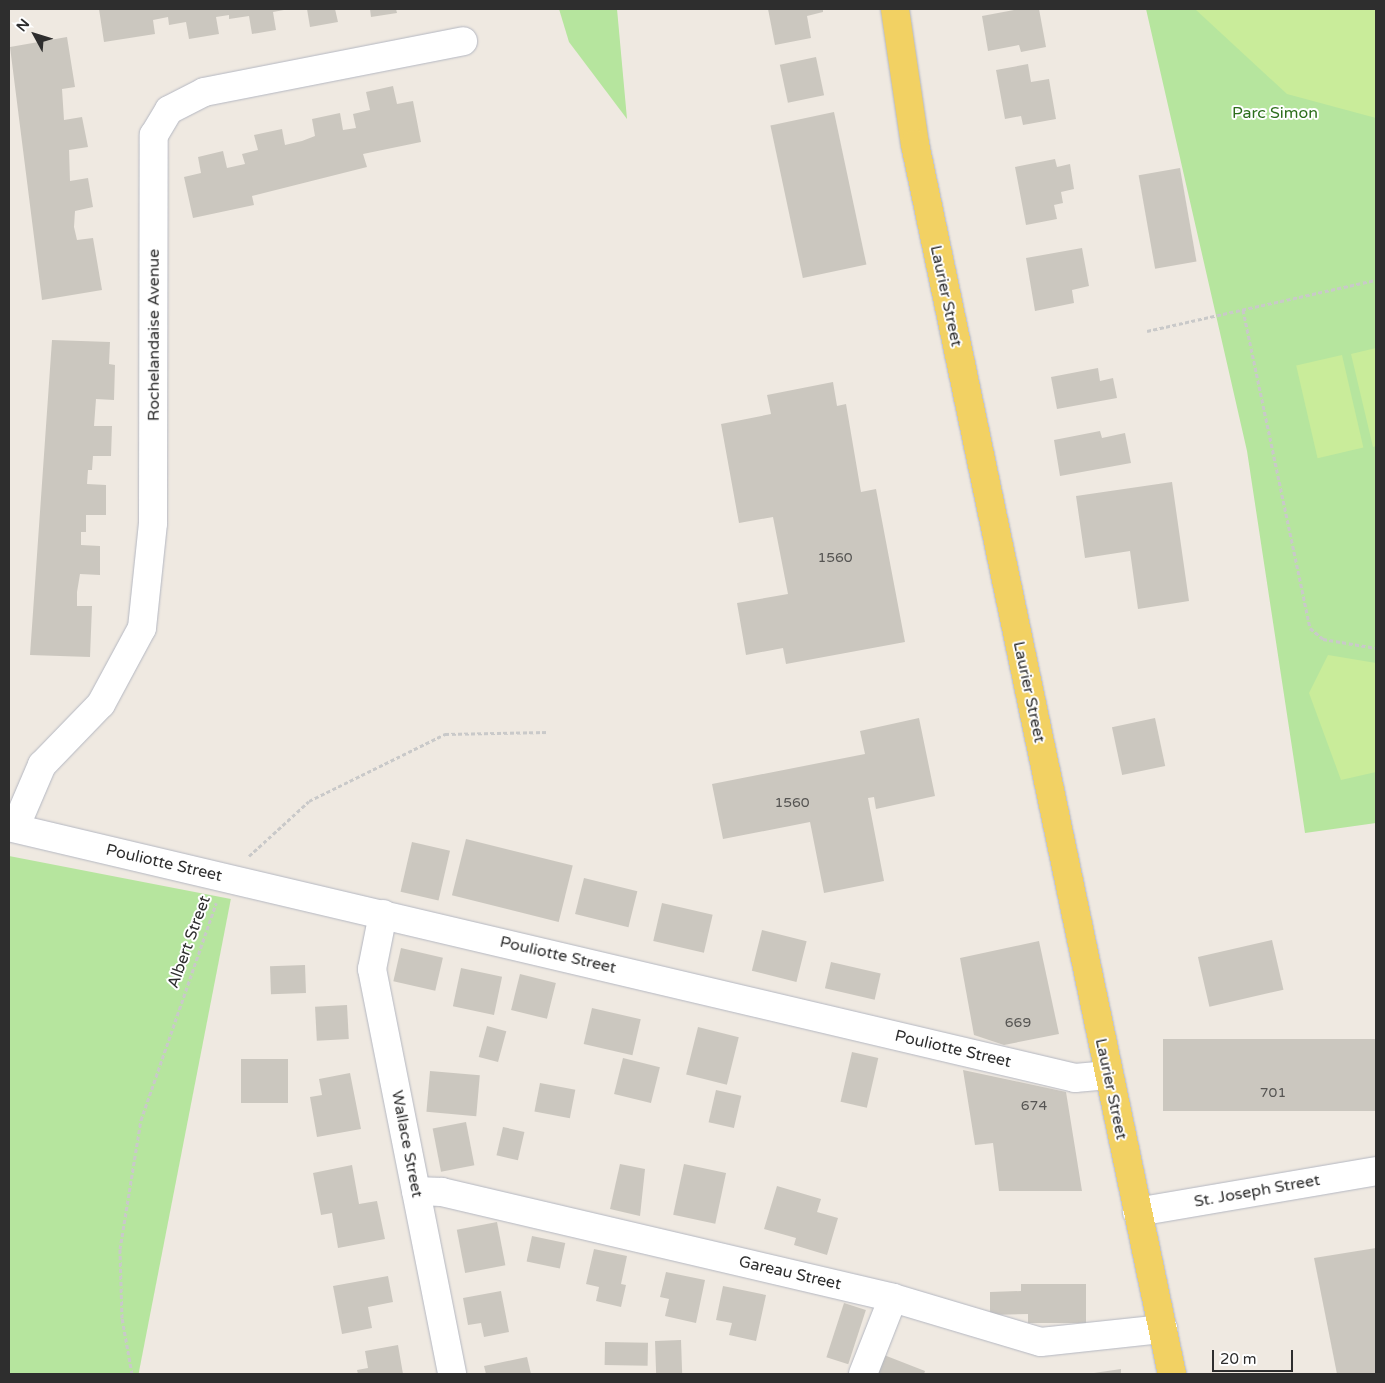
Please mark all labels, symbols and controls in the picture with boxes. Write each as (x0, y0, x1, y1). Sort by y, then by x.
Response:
north arrow (10, 10, 60, 60)
text: N (13, 16, 33, 35)
park label: Parc Simon (1232, 103, 1318, 123)
street label: Laurier Street (926, 244, 966, 348)
street label: Rochelandaise Avenue (144, 249, 164, 421)
house number: 1560 (817, 550, 853, 566)
street label: Laurier Street (1009, 640, 1049, 744)
house number: 1560 (774, 795, 810, 811)
street label: Pouliotte Street (104, 840, 224, 886)
street label: Albert Street (163, 893, 215, 991)
street label: Pouliotte Street (498, 932, 618, 978)
house number: 669 (1005, 1015, 1031, 1031)
street label: Pouliotte Street (893, 1026, 1013, 1072)
street label: Laurier Street (1091, 1037, 1131, 1141)
house number: 701 (1260, 1085, 1286, 1101)
street label: Wallace Street (387, 1089, 427, 1199)
house number: 674 (1021, 1098, 1047, 1114)
street label: St. Joseph Street (1193, 1170, 1321, 1212)
street label: Gareau Street (737, 1252, 843, 1294)
scale bar (1215, 1340, 1296, 1372)
text: 20 m (1220, 1350, 1257, 1368)

